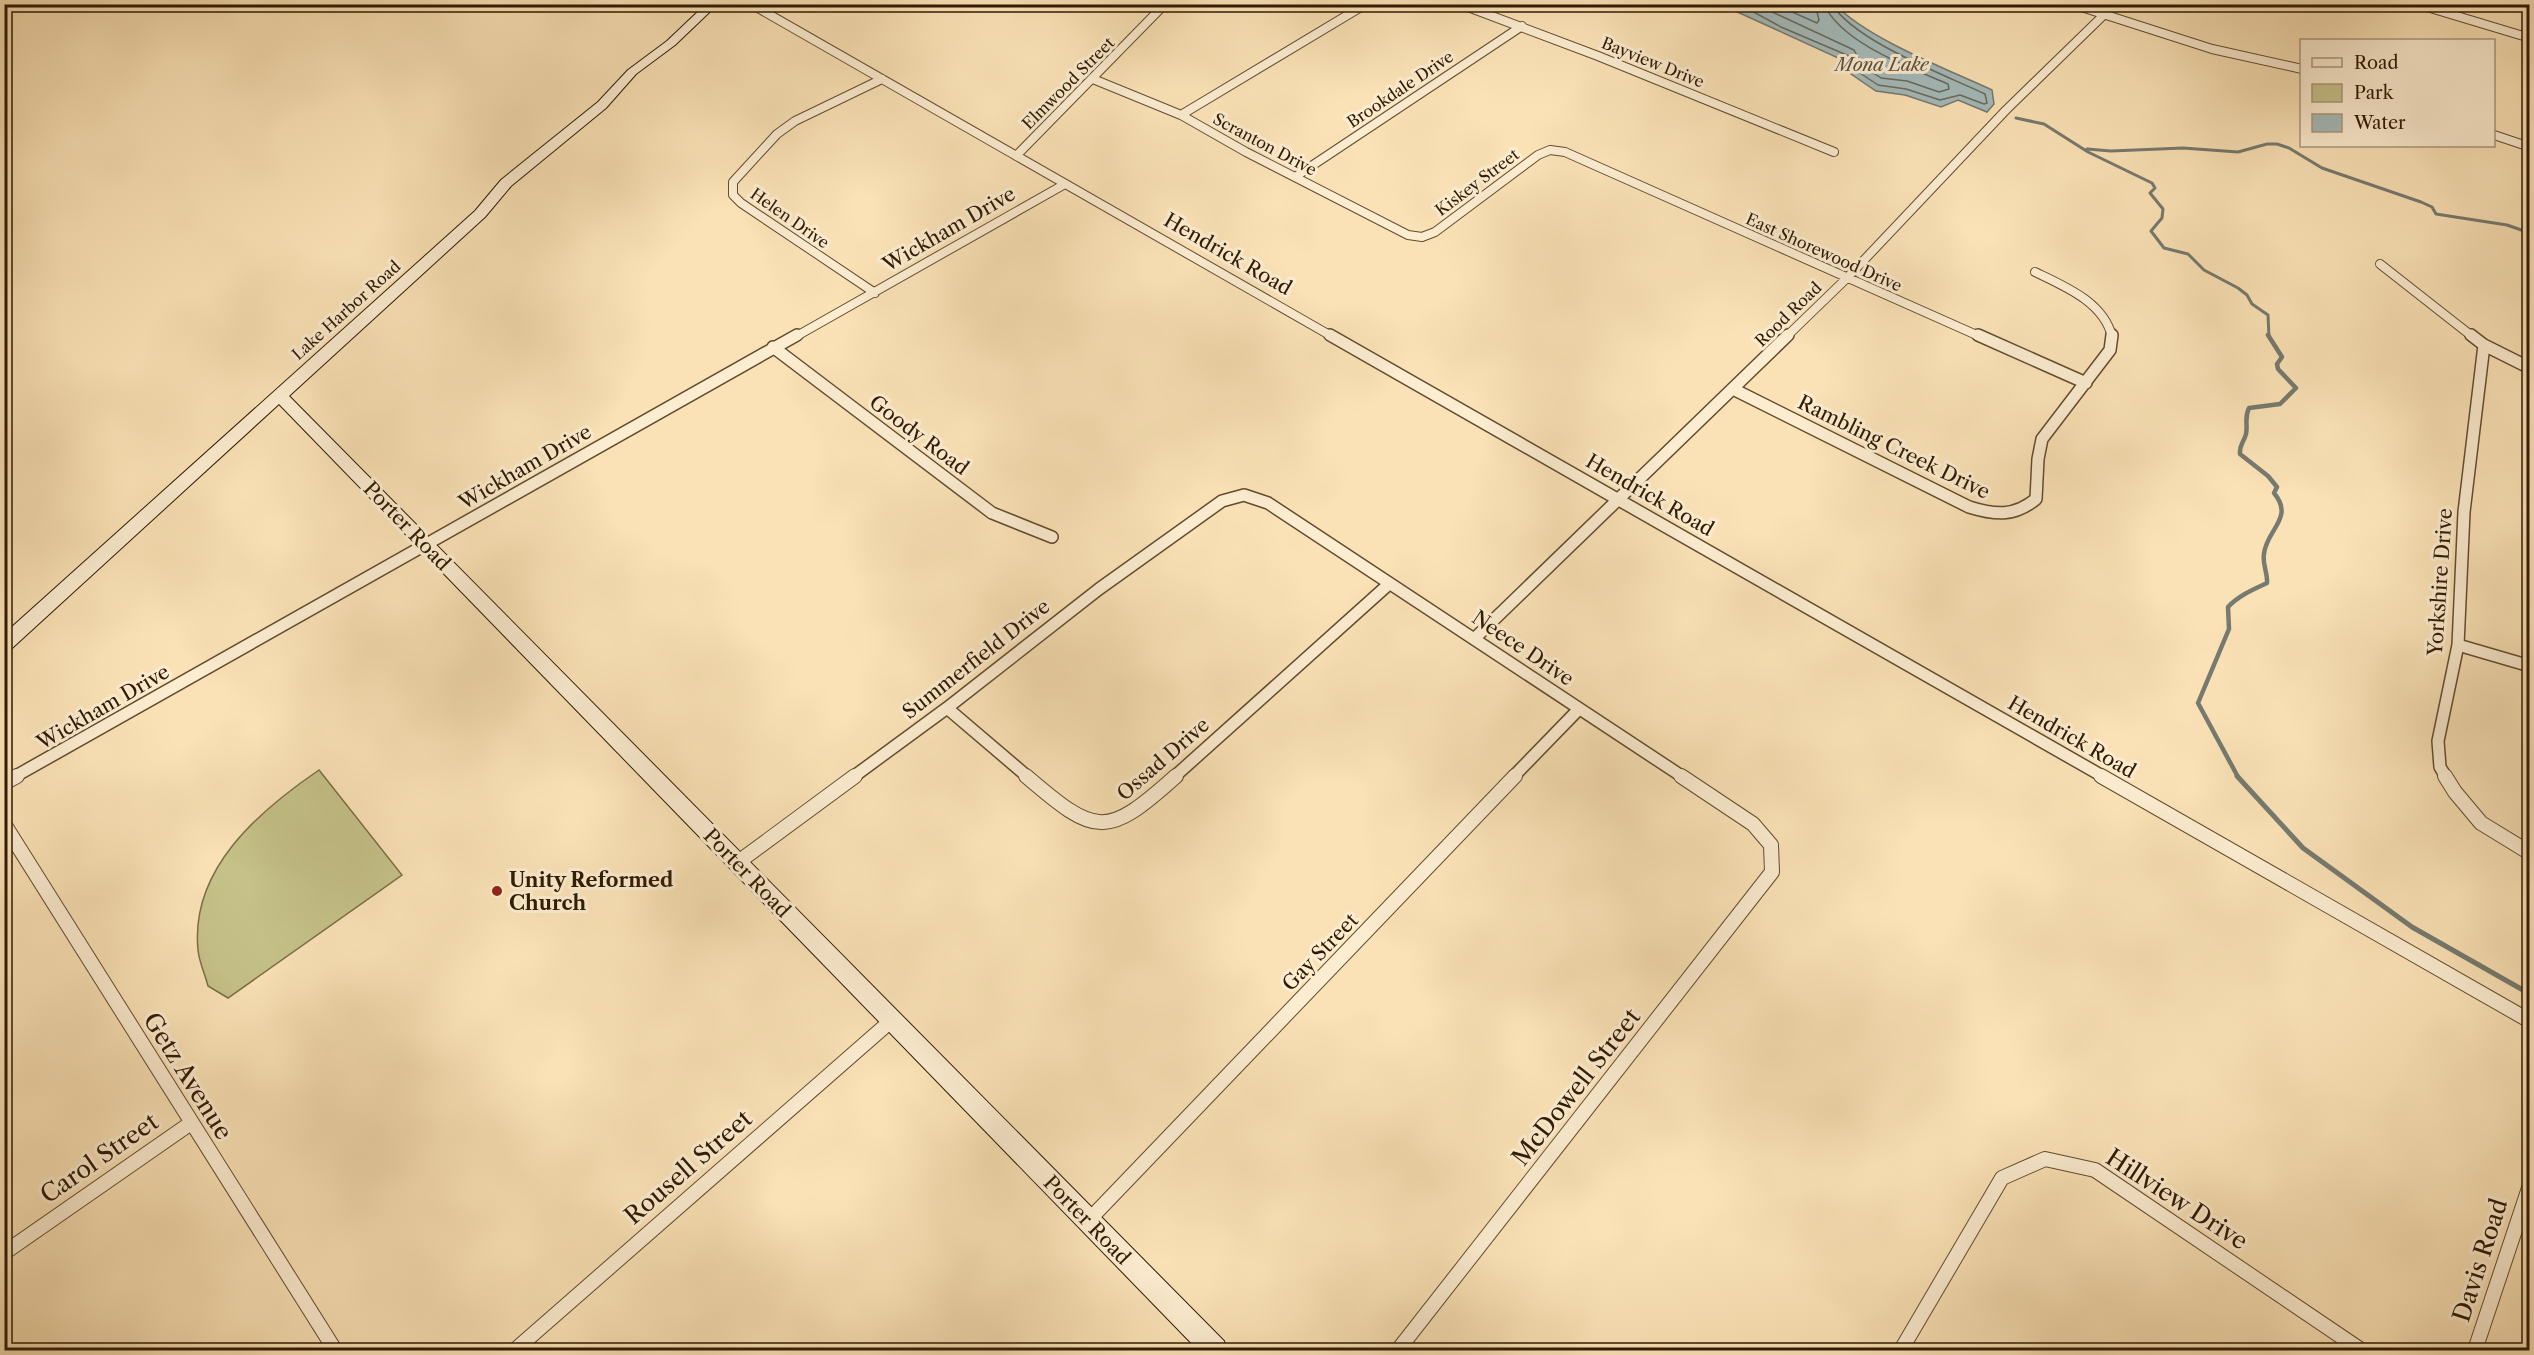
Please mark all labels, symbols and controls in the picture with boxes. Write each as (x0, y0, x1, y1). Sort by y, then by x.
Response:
street label: Bayview Drive (1599, 32, 1707, 92)
street label: Elmwood Street (1018, 33, 1118, 133)
legend (2300, 39, 2495, 147)
street label: Brookdale Drive (1343, 46, 1457, 132)
text: Road (2354, 52, 2399, 74)
water label: Mona Lake (1833, 54, 1930, 76)
text: Park (2354, 82, 2395, 104)
street label: Scranton Drive (1210, 108, 1320, 180)
text: Water (2353, 112, 2406, 134)
street label: Kiskey Street (1431, 144, 1523, 220)
street label: Wickham Drive (878, 181, 1020, 277)
street label: Helen Drive (747, 183, 833, 253)
street label: Hendrick Road (1160, 208, 1296, 300)
street label: East Shorewood Drive (1743, 209, 1905, 296)
street label: Lake Harbor Road (288, 256, 405, 364)
street label: Rood Road (1751, 277, 1826, 351)
street label: Goody Road (865, 390, 973, 480)
street label: Rambling Creek Drive (1794, 390, 1994, 504)
street label: Wickham Drive (454, 419, 596, 515)
street label: Hendrick Road (1582, 449, 1718, 541)
street label: Porter Road (359, 476, 455, 576)
street label: Yorkshire Drive (2423, 507, 2457, 658)
street label: Summerfield Drive (898, 594, 1054, 724)
street label: Neece Drive (1468, 605, 1578, 691)
street label: Wickham Drive (32, 659, 174, 755)
street label: Hendrick Road (2004, 691, 2140, 783)
street label: Ossad Drive (1112, 713, 1214, 805)
street label: Porter Road (699, 823, 795, 923)
place label: Unity Reformed Church (509, 868, 674, 915)
marker: Unity Reformed Church (490, 884, 504, 898)
street label: Gay Street (1277, 908, 1363, 996)
street label: McDowell Street (1506, 1002, 1647, 1171)
street label: Getz Avenue (137, 1007, 239, 1145)
street label: Rousell Street (618, 1103, 758, 1230)
street label: Carol Street (34, 1106, 164, 1209)
street label: Hillview Drive (2101, 1142, 2253, 1256)
street label: Porter Road (1039, 1170, 1135, 1270)
street label: Davis Road (2446, 1194, 2514, 1325)

